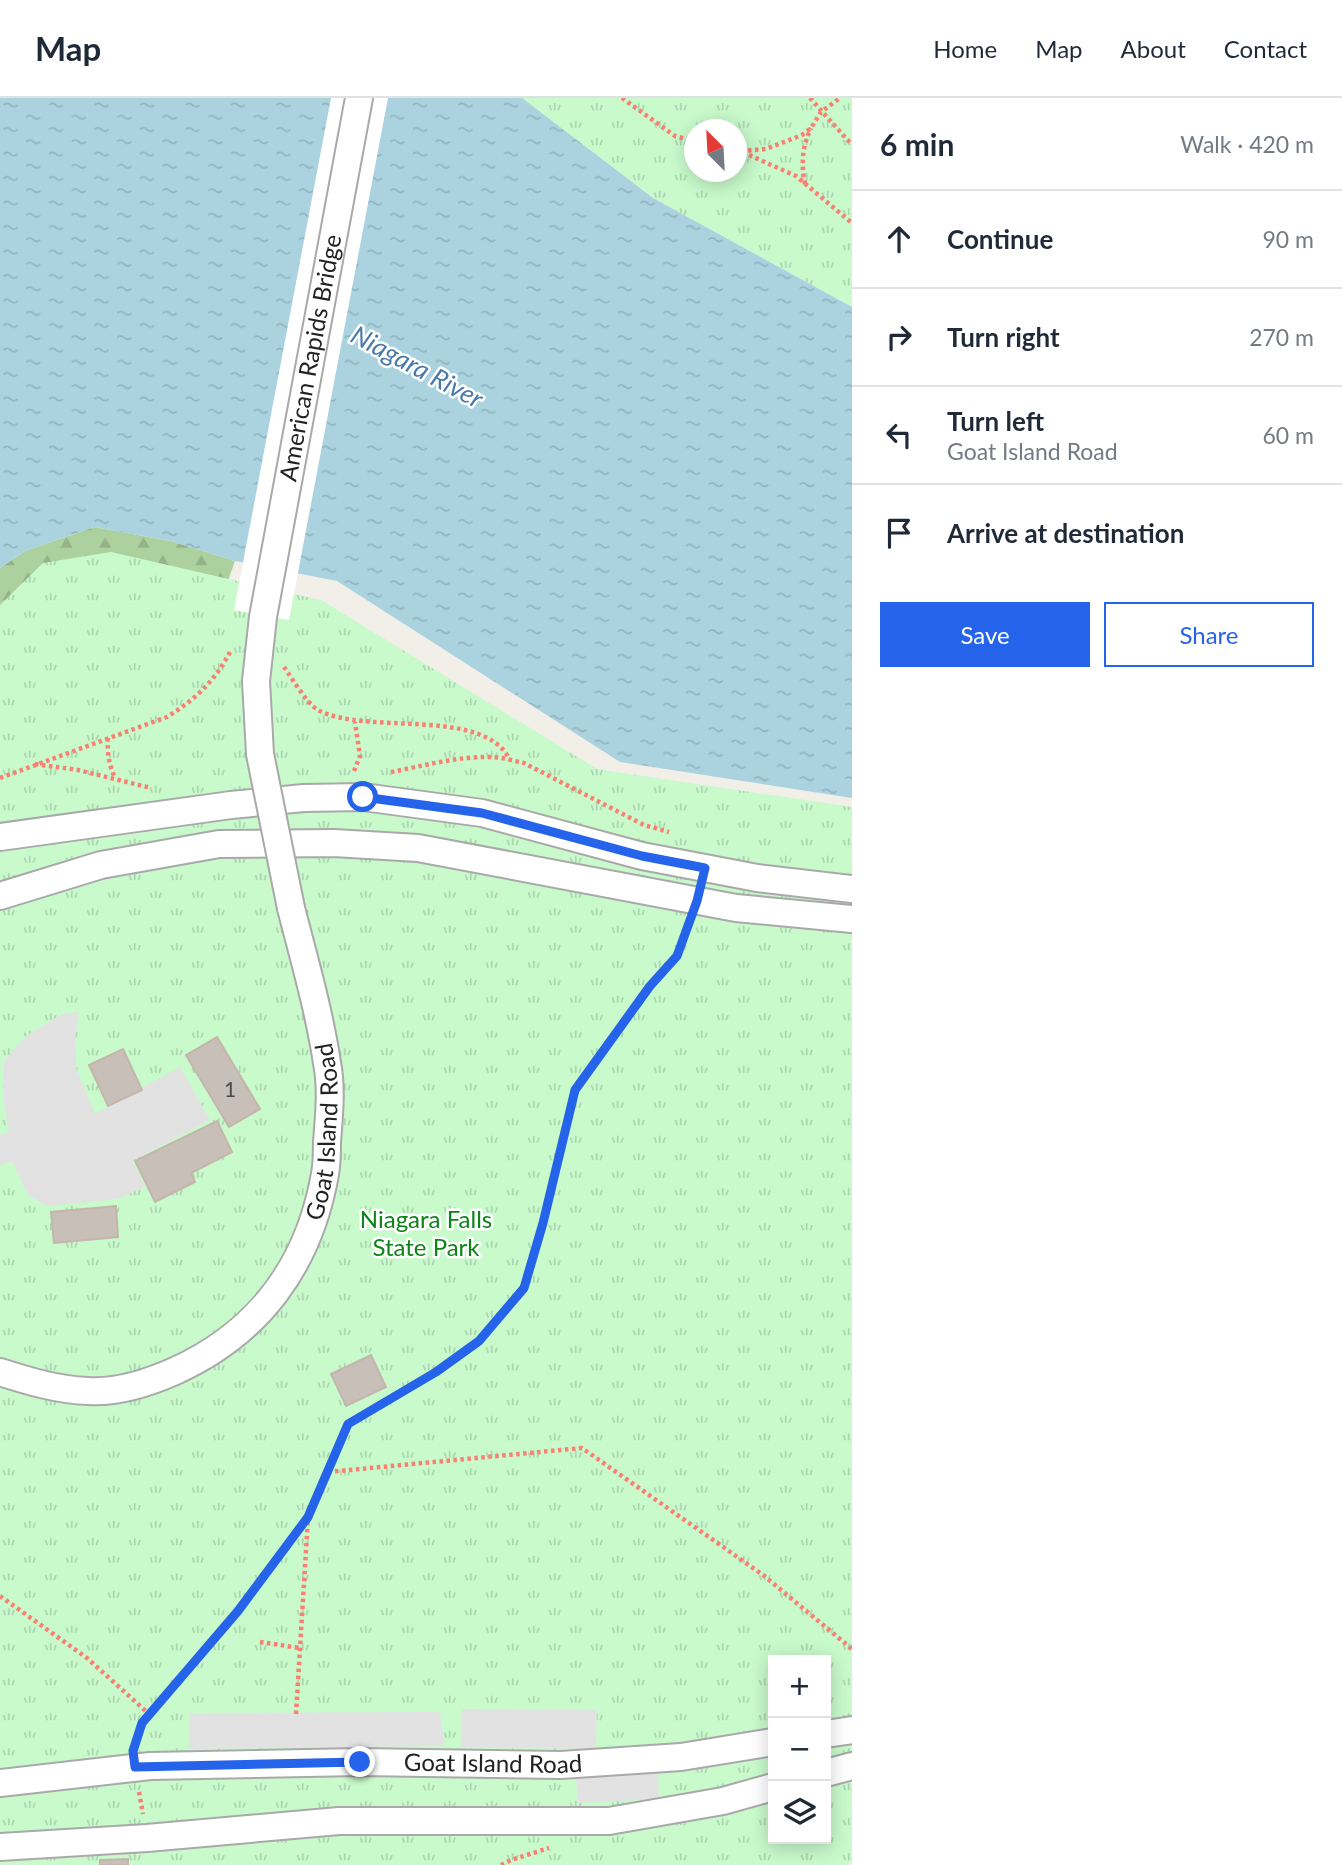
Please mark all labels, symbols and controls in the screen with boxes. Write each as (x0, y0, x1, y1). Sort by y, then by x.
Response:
text: Map (35, 28, 101, 68)
text: Home (933, 34, 997, 63)
text: Map (1035, 34, 1083, 63)
text: About (1121, 34, 1186, 63)
text: Contact (1224, 34, 1307, 63)
north arrow (684, 119, 747, 182)
text: 6 min (880, 126, 954, 162)
text: Walk · 420 m (1180, 130, 1314, 158)
icon: ahead (880, 220, 918, 258)
text: Continue (947, 223, 1053, 255)
text: 90 m (1263, 225, 1314, 253)
street label: American Rapids Bridge (272, 232, 346, 483)
water label: Niagara River (346, 318, 490, 415)
icon: right (880, 318, 918, 356)
text: Turn right (947, 321, 1060, 353)
text: 270 m (1249, 323, 1314, 351)
text: Turn left (947, 405, 1044, 437)
icon: left (880, 416, 918, 454)
text: 60 m (1263, 421, 1314, 449)
text: Goat Island Road (947, 437, 1118, 465)
icon: arrive (880, 514, 918, 552)
text: Arrive at destination (947, 517, 1184, 549)
button: Save (880, 602, 1090, 667)
button: Share (1104, 602, 1314, 667)
route start (347, 781, 378, 812)
street label: Goat Island Road (298, 1041, 343, 1223)
house number: 1 (224, 1076, 236, 1101)
park label: Niagara Falls State Park (360, 1204, 492, 1261)
map controls (768, 1655, 831, 1844)
button: + (768, 1655, 831, 1718)
button: − (768, 1718, 831, 1781)
route end (344, 1746, 375, 1777)
street label: Goat Island Road (404, 1747, 583, 1778)
button: layers (768, 1781, 831, 1844)

